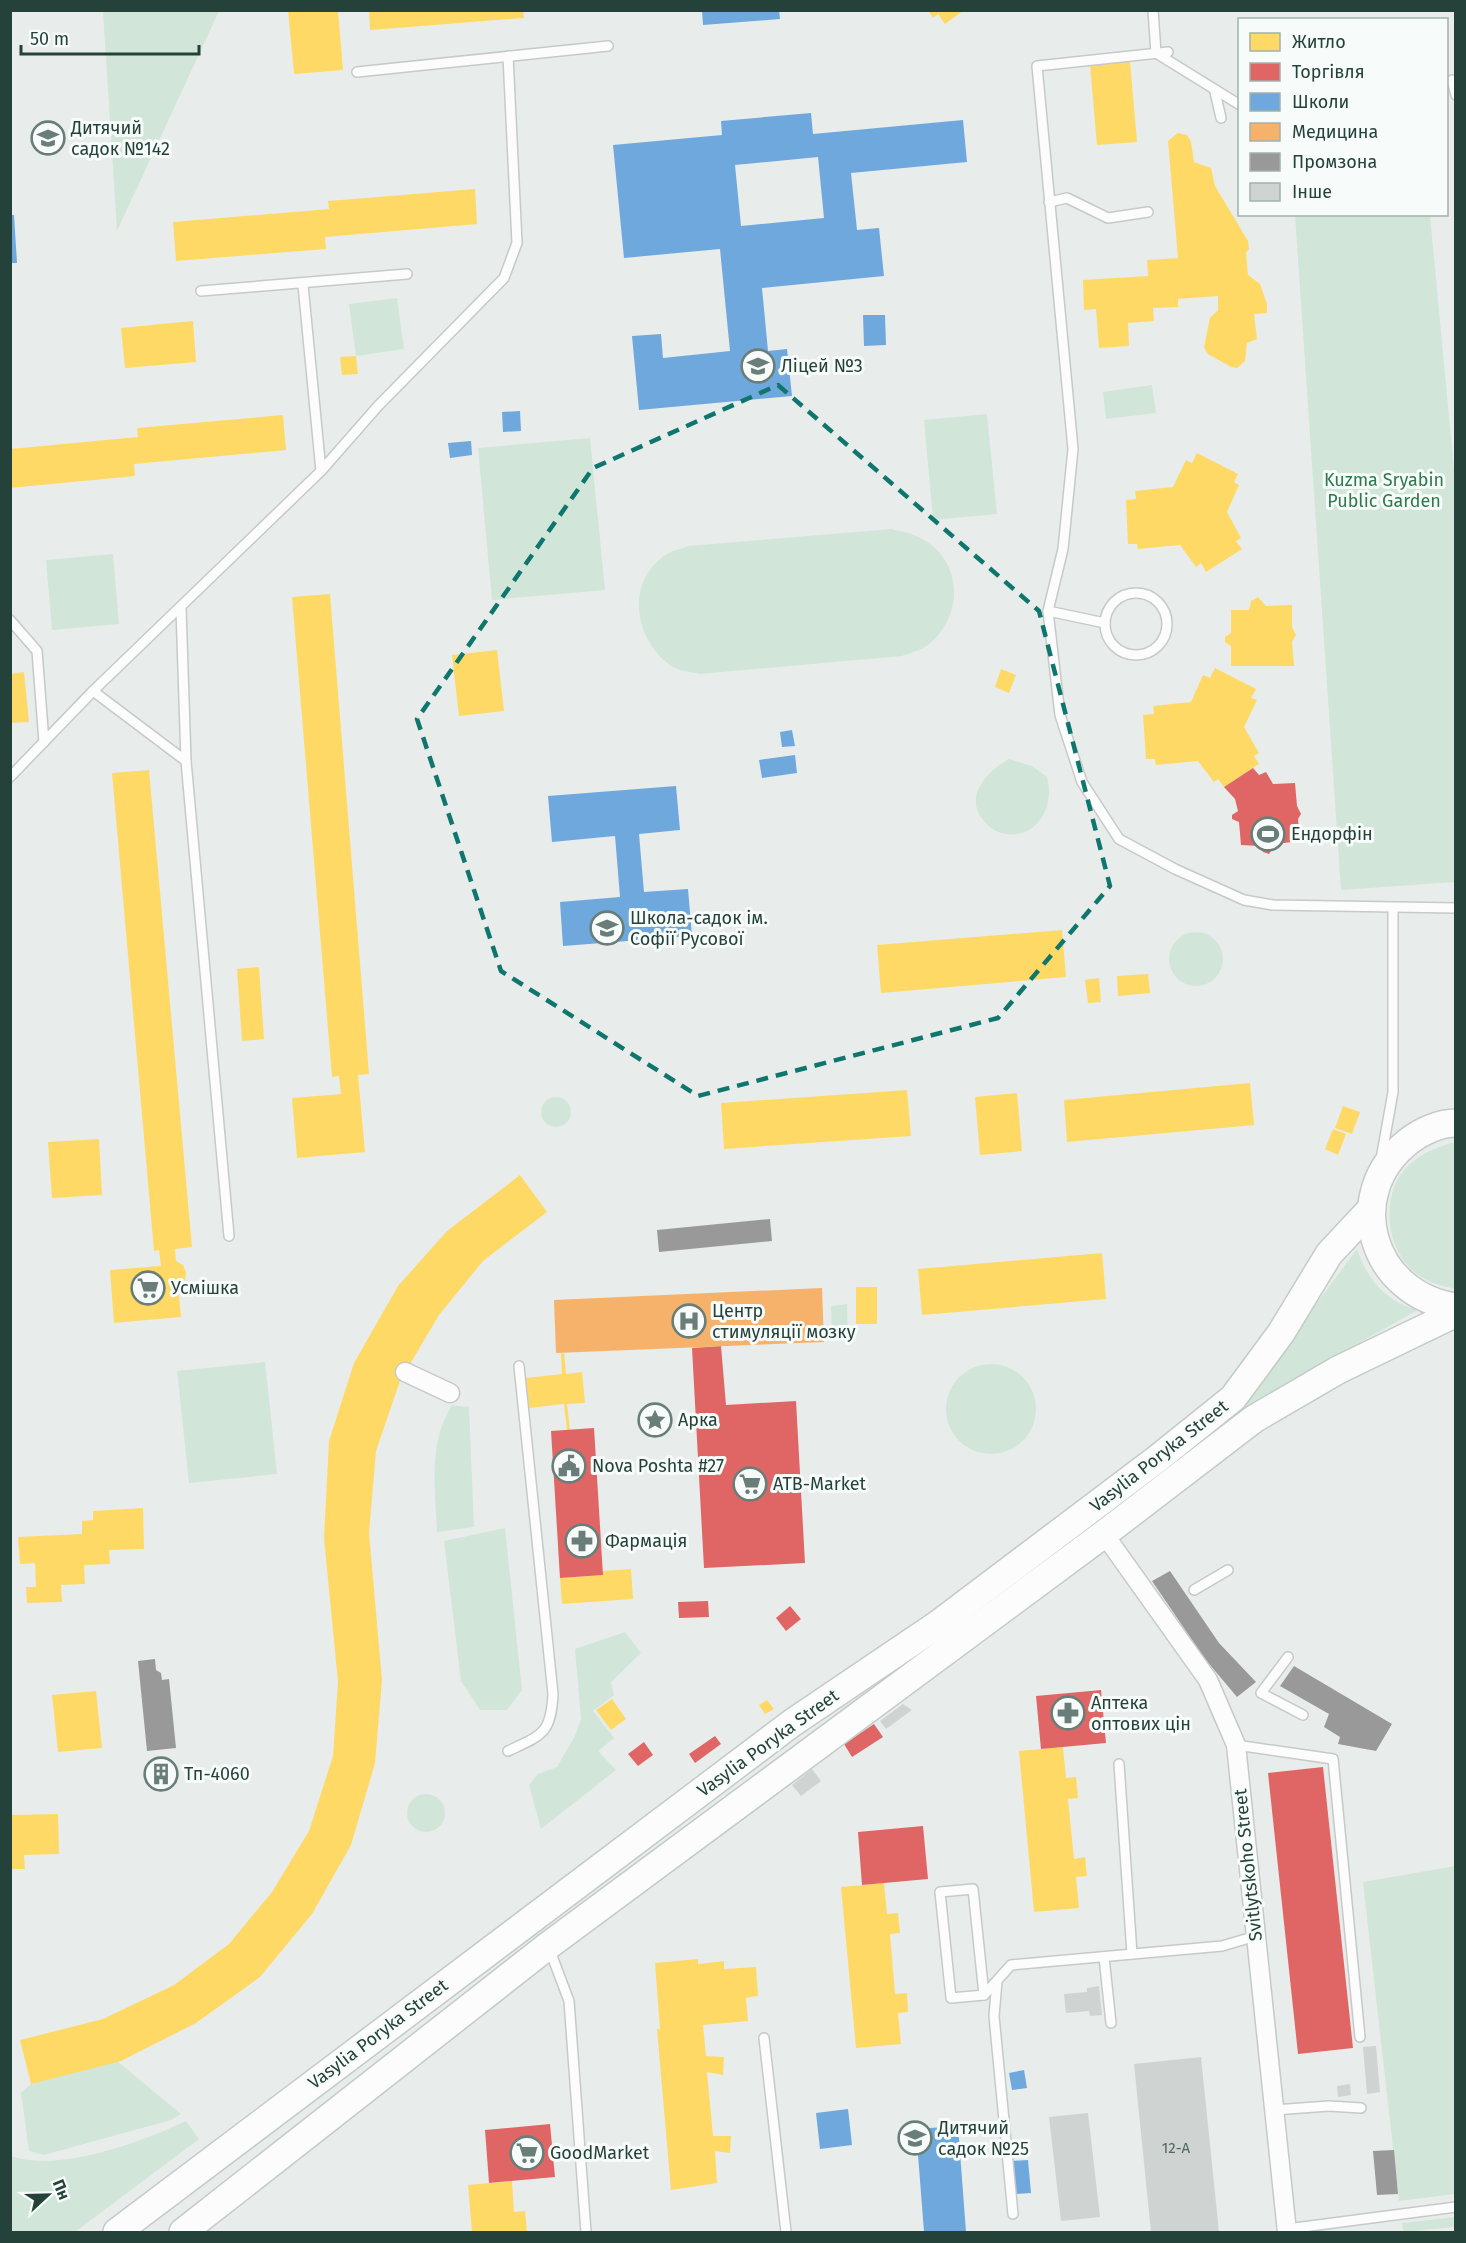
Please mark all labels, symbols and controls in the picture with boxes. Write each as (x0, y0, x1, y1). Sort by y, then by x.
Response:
scale bar (21, 18, 200, 56)
legend (1238, 18, 1448, 216)
text: 50 m (30, 28, 69, 50)
text: Житло (1292, 31, 1346, 53)
text: Торгівля (1292, 61, 1365, 83)
text: Школи (1292, 91, 1349, 113)
place label: Дитячий садок №142 (70, 117, 170, 160)
school or university icon: Дитячий садок №142 (30, 120, 66, 156)
text: Медицина (1292, 121, 1378, 143)
text: Промзона (1292, 151, 1377, 173)
text: Інше (1292, 181, 1332, 203)
school or university icon: Ліцей №3 (740, 348, 776, 384)
place label: Ліцей №3 (781, 355, 863, 377)
park label: Kuzma Sryabin Public Garden (1324, 469, 1444, 512)
sports icon: Ендорфін (1250, 816, 1286, 852)
place label: Ендорфін (1291, 823, 1373, 845)
place label: Школа-садок ім. Софії Русової (630, 907, 768, 950)
school or university icon: Школа-садок ім. Софії Русової (589, 910, 625, 946)
supermarket icon: Усмішка (130, 1270, 166, 1306)
place label: Усмішка (171, 1277, 239, 1299)
place label: Центр стимуляції мозку (712, 1300, 856, 1343)
hospital icon: Центр стимуляції мозку (671, 1303, 707, 1339)
street label: Vasylia Poryka Street (1086, 1395, 1233, 1517)
place icon: Арка (637, 1402, 673, 1438)
place label: Арка (678, 1409, 718, 1431)
public building icon: Nova Poshta #27 (551, 1448, 587, 1484)
place label: Nova Poshta #27 (592, 1455, 724, 1477)
supermarket icon: ATB-Market (732, 1466, 768, 1502)
place label: ATB-Market (773, 1473, 867, 1495)
pharmacy icon: Фармація (564, 1523, 600, 1559)
place label: Фармація (605, 1530, 687, 1552)
street label: Vasylia Poryka Street (693, 1684, 843, 1802)
place label: Аптека оптових цін (1091, 1692, 1191, 1735)
pharmacy icon: Аптека оптових цін (1050, 1695, 1086, 1731)
building icon: Тп-4060 (143, 1756, 179, 1792)
place label: Тп-4060 (184, 1763, 250, 1785)
street label: Svitlytskoho Street (1229, 1787, 1267, 1942)
street label: Vasylia Poryka Street (304, 1974, 453, 2094)
place label: Дитячий садок №25 (937, 2117, 1029, 2160)
school or university icon: Дитячий садок №25 (897, 2120, 933, 2156)
supermarket icon: GoodMarket (509, 2135, 545, 2171)
house number: 12-А (1162, 2139, 1191, 2157)
place label: GoodMarket (550, 2142, 650, 2164)
north arrow (18, 2165, 78, 2225)
text: Пн (49, 2177, 74, 2202)

